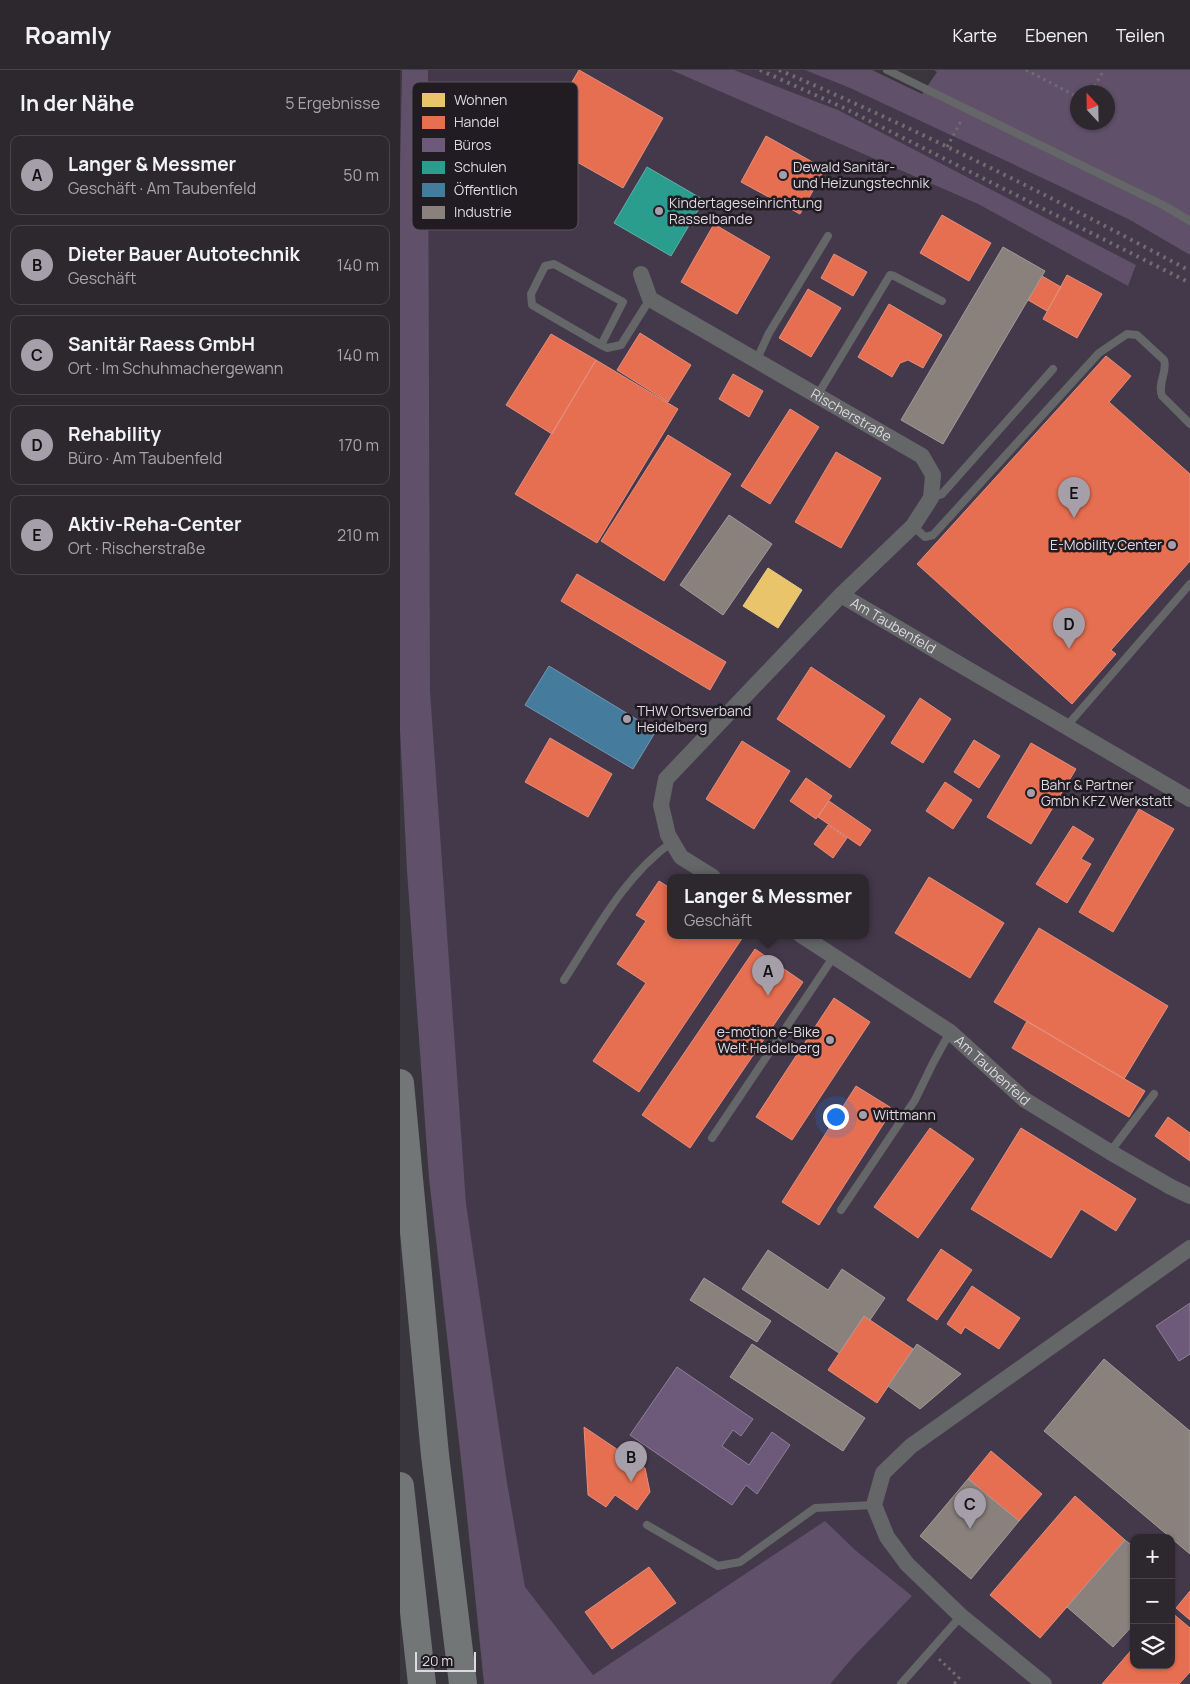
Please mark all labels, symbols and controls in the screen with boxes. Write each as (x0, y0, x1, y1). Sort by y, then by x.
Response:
text: Roamly (25, 18, 111, 51)
text: Karte (953, 23, 997, 47)
text: Ebenen (1025, 23, 1088, 47)
text: Teilen (1116, 23, 1165, 47)
legend (412, 82, 578, 230)
north arrow (1070, 85, 1115, 130)
text: In der Nähe (20, 89, 134, 117)
text: Wohnen (454, 90, 507, 109)
text: 5 Ergebnisse (285, 92, 380, 114)
text: Handel (454, 112, 499, 131)
text: Büros (454, 135, 491, 154)
text: Langer & Messmer (68, 151, 236, 177)
text: Schulen (454, 157, 507, 176)
place label: Dewald Sanitär- und Heizungstechnik (793, 157, 931, 192)
text: A (32, 164, 42, 186)
text: 50 m (343, 164, 379, 186)
marker: Dewald Sanitär- und Heizungstechnik (777, 169, 789, 181)
text: Geschäft · Am Taubenfeld (68, 177, 256, 199)
text: Öffentlich (454, 180, 518, 199)
place label: Kindertageseinrichtung Rasselbande (669, 193, 822, 228)
text: Industrie (454, 202, 512, 221)
marker: Kindertageseinrichtung Rasselbande (653, 205, 665, 217)
text: Dieter Bauer Autotechnik (68, 241, 300, 267)
text: B (32, 254, 42, 276)
text: 140 m (337, 254, 379, 276)
text: Geschäft (68, 267, 136, 289)
text: Sanitär Raess GmbH (68, 331, 255, 357)
text: C (31, 344, 43, 366)
text: 140 m (337, 344, 379, 366)
text: Ort · Im Schuhmachergewann (68, 357, 283, 379)
street label: Rischerstraße (808, 384, 896, 446)
text: Rehability (68, 421, 161, 447)
text: D (31, 434, 43, 456)
text: 170 m (338, 434, 379, 456)
text: Büro · Am Taubenfeld (68, 447, 222, 469)
pin: E (1058, 477, 1090, 518)
text: Aktiv-Reha-Center (68, 511, 242, 537)
text: E (32, 524, 42, 546)
text: 210 m (337, 524, 379, 546)
place label: E-Mobility.Center (1050, 535, 1162, 554)
text: Ort · Rischerstraße (68, 537, 205, 559)
marker: E-Mobility.Center (1166, 539, 1178, 551)
street label: Am Taubenfeld (847, 593, 940, 658)
pin: D (1053, 608, 1085, 649)
place label: THW Ortsverband Heidelberg (637, 701, 751, 736)
marker: THW Ortsverband Heidelberg (621, 713, 633, 725)
place label: Bahr & Partner Gmbh KFZ Werkstatt (1041, 775, 1172, 810)
marker: Bahr & Partner Gmbh KFZ Werkstatt (1025, 787, 1037, 799)
popup (667, 874, 869, 939)
text: Langer & Messmer (684, 883, 852, 909)
text: Geschäft (684, 909, 752, 931)
pin: A (752, 955, 784, 996)
place label: e-motion e-Bike Welt Heidelberg (717, 1022, 820, 1057)
street label: Am Taubenfeld (951, 1031, 1035, 1109)
marker: e-motion e-Bike Welt Heidelberg (824, 1034, 836, 1046)
your location (823, 1104, 849, 1130)
place label: Wittmann (873, 1105, 936, 1124)
marker: Wittmann (857, 1109, 869, 1121)
pin: B (615, 1441, 647, 1482)
pin: C (954, 1488, 986, 1529)
map controls (1130, 1534, 1175, 1669)
button: + (1130, 1534, 1175, 1579)
button: − (1130, 1579, 1175, 1624)
button: layers (1130, 1624, 1175, 1669)
scale bar (415, 1649, 476, 1672)
text: 20 m (422, 1651, 453, 1670)

